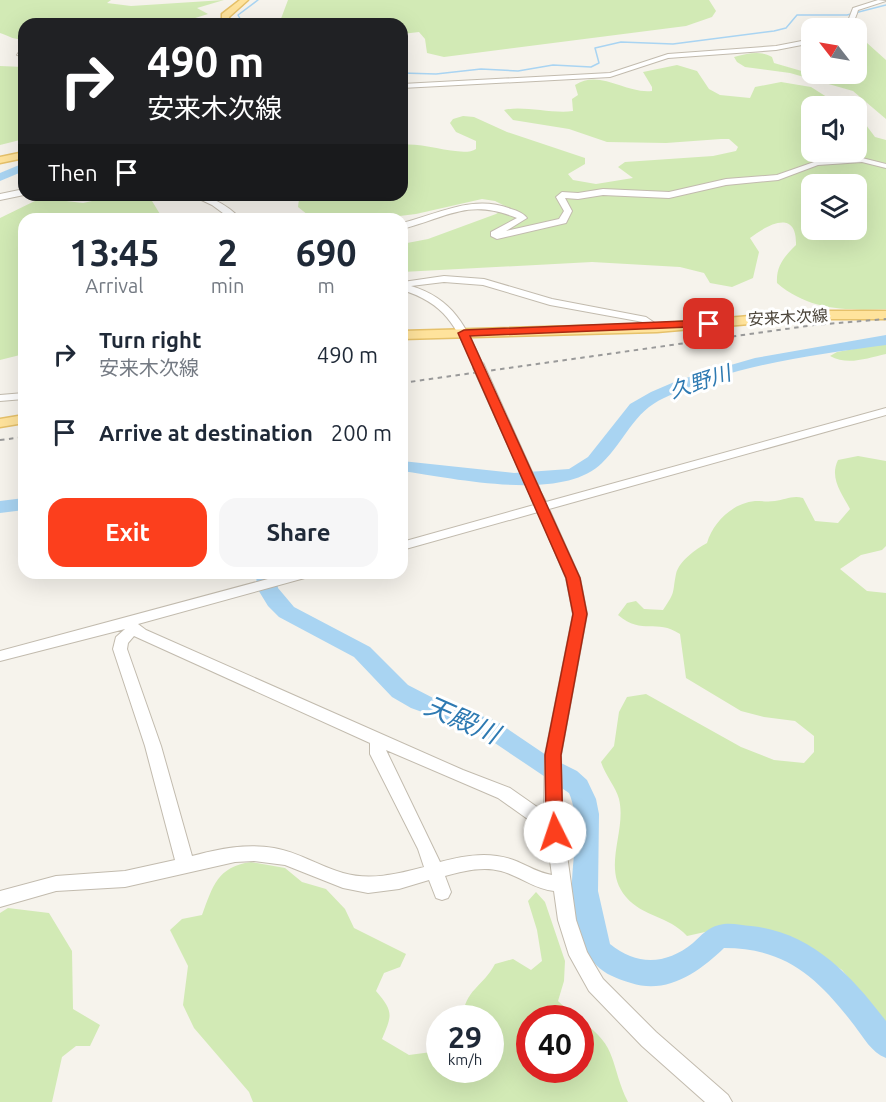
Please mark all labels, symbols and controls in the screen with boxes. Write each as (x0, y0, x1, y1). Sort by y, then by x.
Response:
north arrow (801, 18, 867, 84)
map controls (801, 18, 867, 240)
text: 490 m (147, 38, 264, 85)
icon: right (48, 42, 126, 120)
text: 安来木次線 (147, 93, 282, 123)
button: sound (801, 96, 867, 162)
icon: arrive (110, 156, 143, 189)
text: Then (48, 160, 98, 185)
button: layers (801, 174, 867, 240)
text: 13:45 (69, 232, 159, 273)
text: 2 (217, 232, 238, 273)
text: 690 (296, 232, 357, 273)
text: Arrival (85, 274, 144, 297)
text: min (211, 274, 244, 297)
text: m (318, 274, 335, 297)
pin (683, 298, 734, 349)
street label: 安来木次線 (748, 306, 828, 328)
icon: arrive (692, 307, 725, 340)
text: Turn right (99, 327, 201, 352)
icon: right (48, 338, 81, 371)
text: 490 m (317, 342, 378, 367)
text: 安来木次線 (99, 356, 199, 379)
water label: 久野川 (666, 359, 735, 402)
icon: arrive (48, 416, 81, 449)
text: Arrive at destination (99, 420, 313, 445)
text: 200 m (331, 420, 392, 445)
button: Exit (48, 498, 207, 567)
button: Share (219, 498, 378, 567)
water label: 天殿川 (421, 690, 506, 750)
position arrow (523, 800, 587, 864)
speed limit sign: 40 (516, 1005, 594, 1083)
text: 29 (448, 1020, 482, 1054)
text: km/h (448, 1051, 482, 1068)

